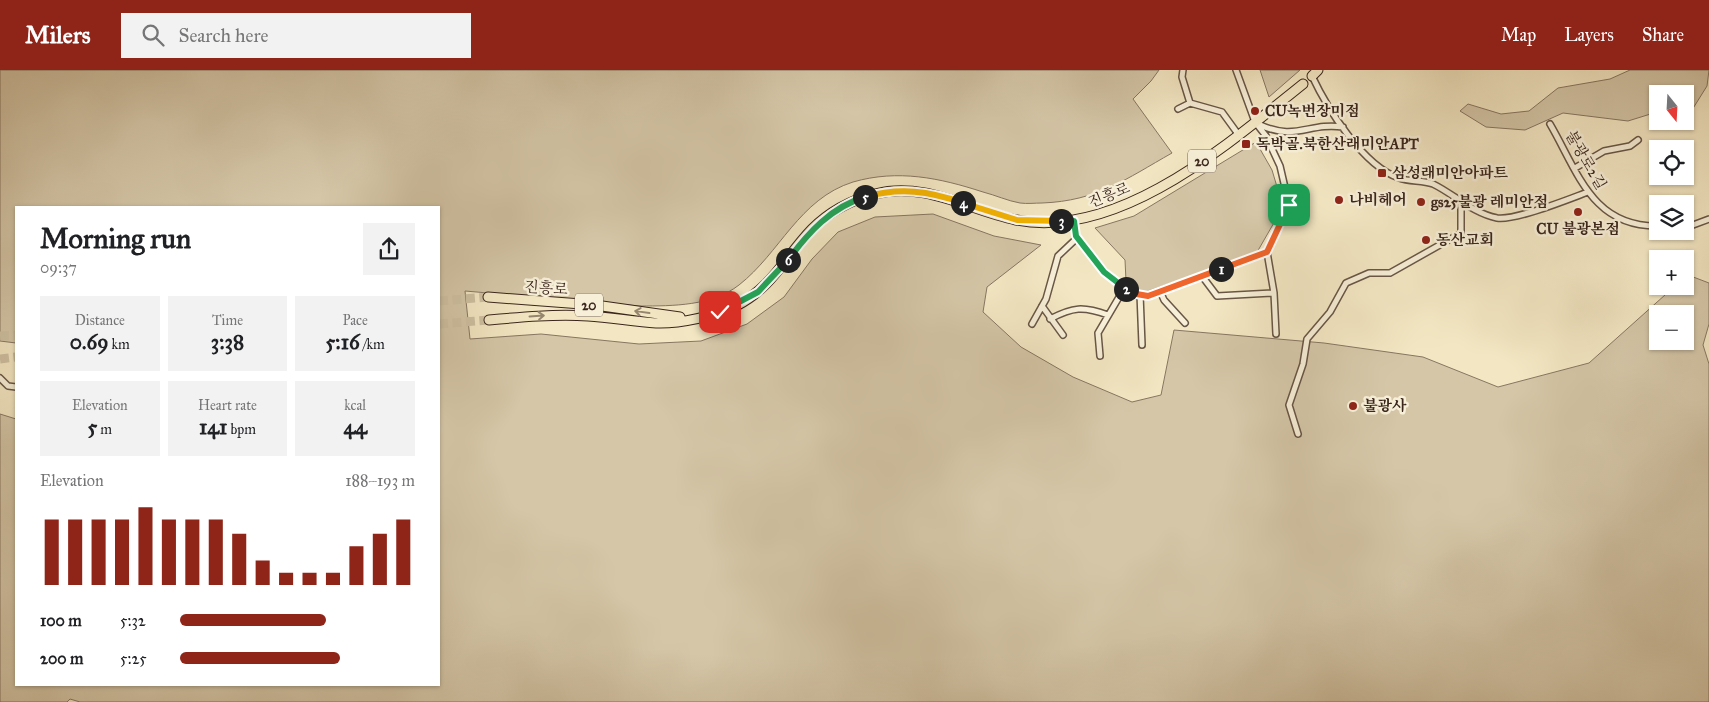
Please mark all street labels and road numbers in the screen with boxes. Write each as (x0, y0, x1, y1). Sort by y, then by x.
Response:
street label: 불광로2길 (1562, 127, 1610, 193)
road number: 20 (1188, 150, 1216, 172)
street label: 진흥로 (1085, 178, 1133, 211)
street label: 진흥로 (524, 278, 569, 299)
road number: 20 (575, 294, 603, 316)

